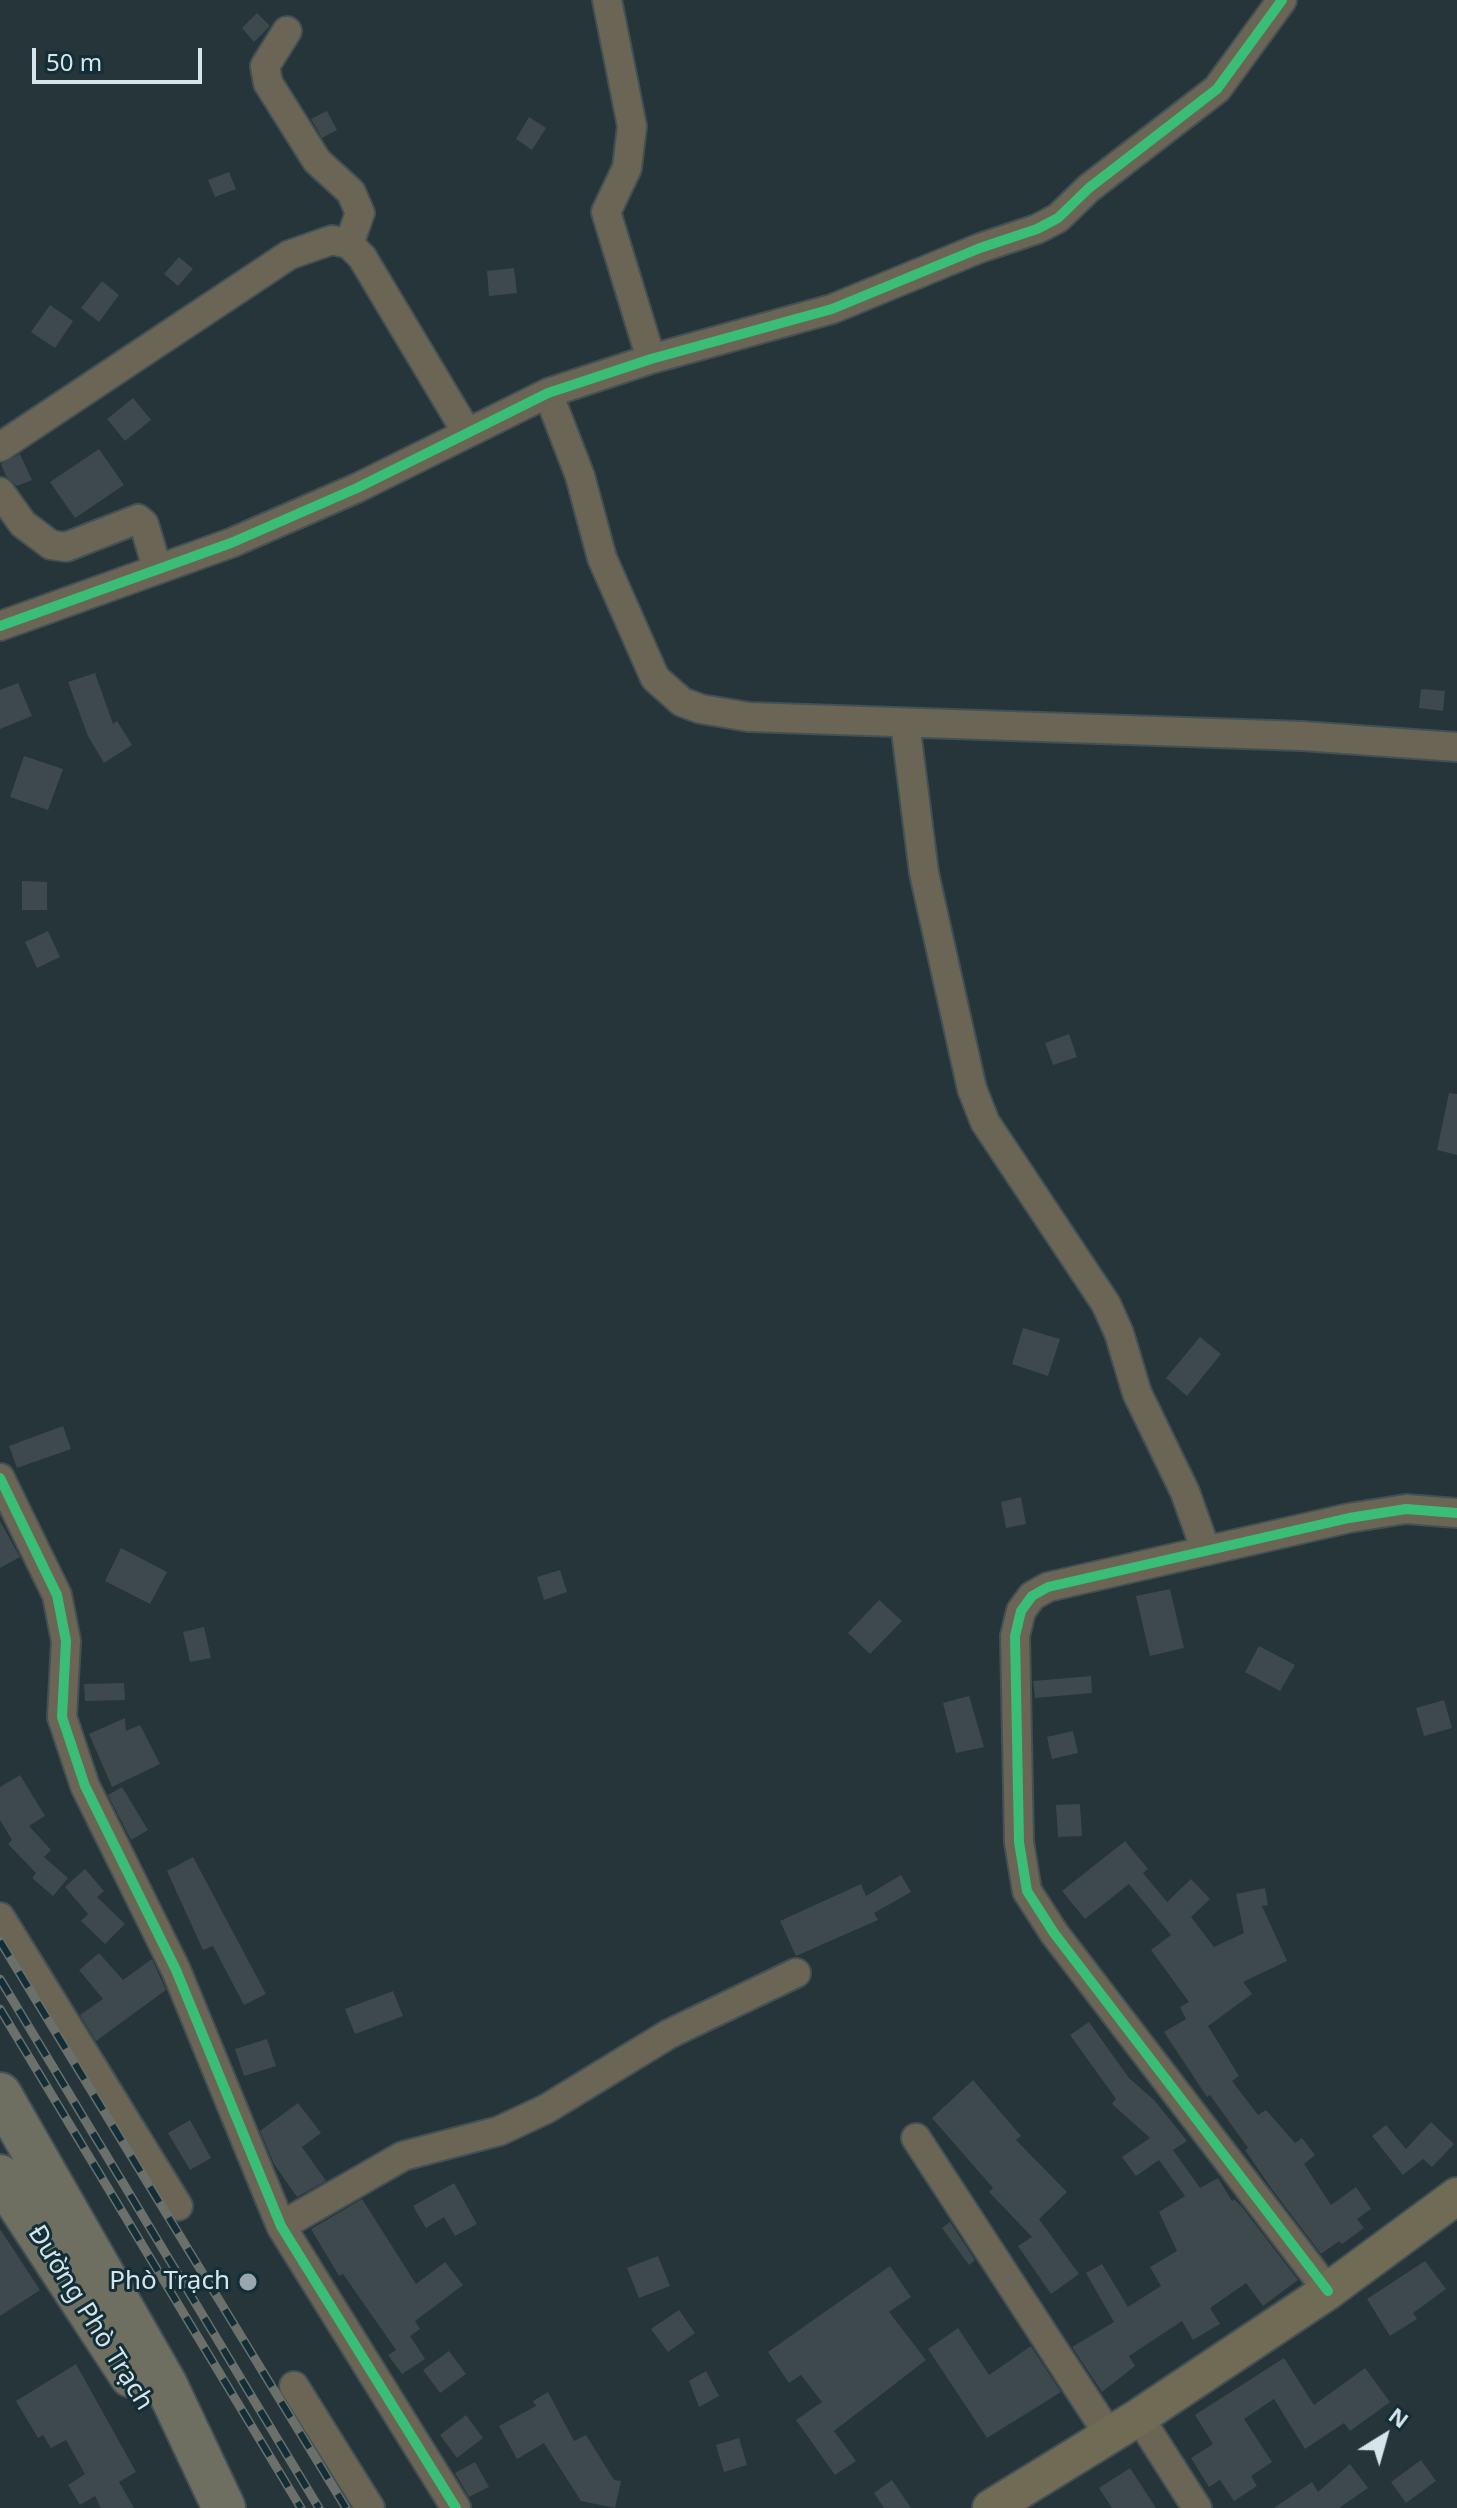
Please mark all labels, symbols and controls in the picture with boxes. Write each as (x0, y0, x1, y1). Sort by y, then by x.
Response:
scale bar (36, 32, 206, 82)
text: 50 m (46, 45, 102, 78)
street label: Đường Phò Trạch (21, 2220, 159, 2416)
place label: Phò Trạch (109, 2266, 230, 2298)
marker: Phò Trạch (237, 2271, 259, 2293)
north arrow (1345, 2396, 1425, 2476)
text: N (1383, 2399, 1416, 2434)

